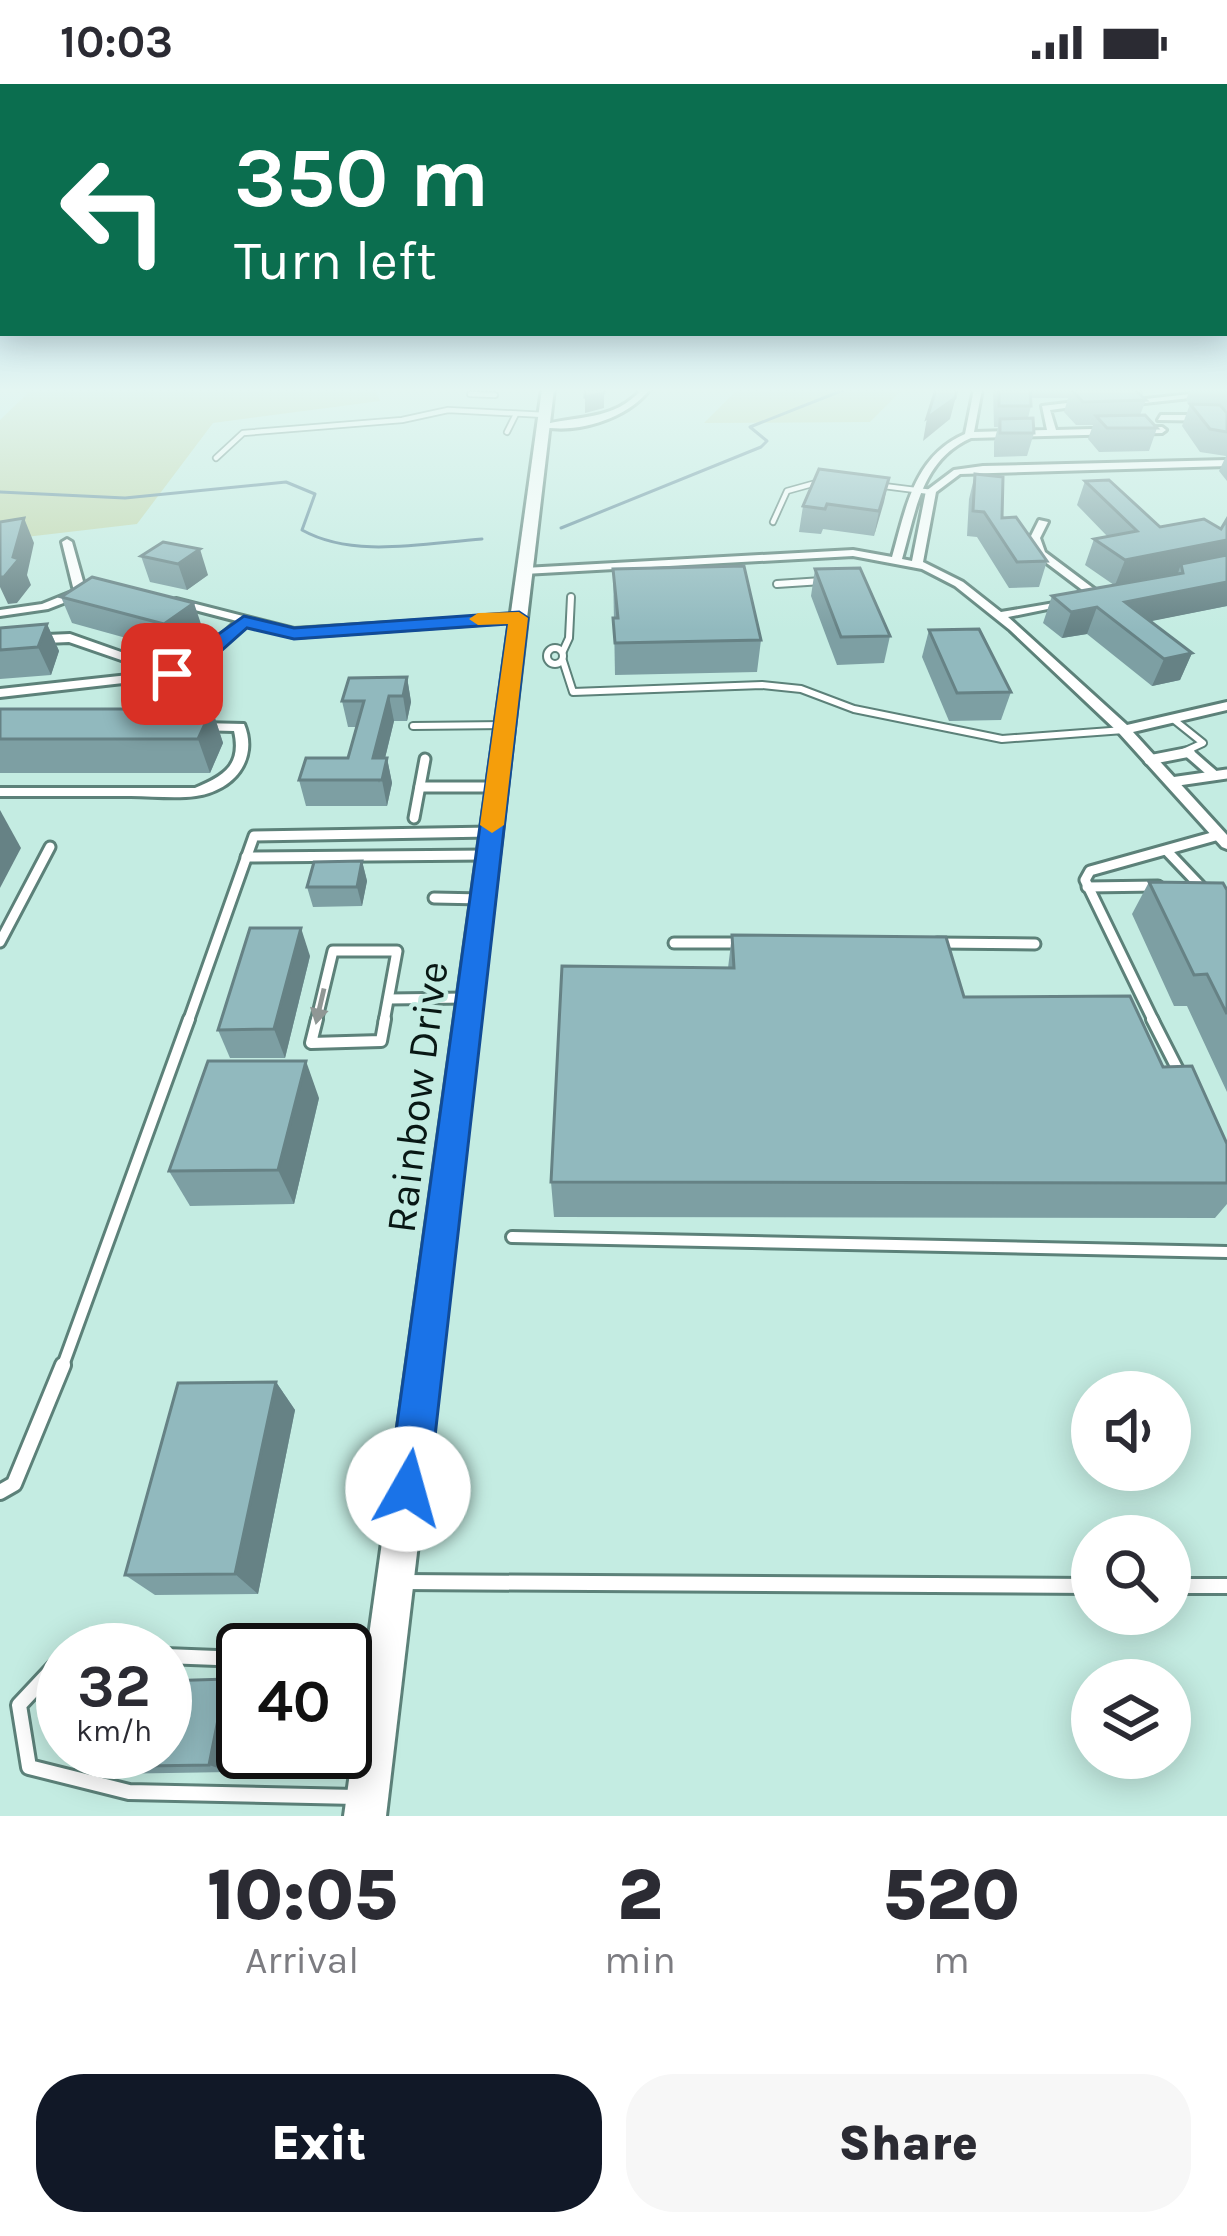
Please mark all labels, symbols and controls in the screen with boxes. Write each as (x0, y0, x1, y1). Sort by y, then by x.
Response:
text: 10:03 (60, 16, 173, 68)
text: 350 m (234, 129, 489, 227)
icon: left (36, 132, 192, 288)
text: Turn left (234, 229, 437, 293)
pin (121, 623, 223, 725)
icon: arrive (139, 641, 205, 707)
street label: Rainbow Drive (376, 959, 458, 1236)
one-way arrow (310, 988, 329, 1025)
map controls (1071, 1371, 1191, 1779)
button: sound (1071, 1371, 1191, 1491)
position arrow (345, 1426, 471, 1552)
button: search (1071, 1515, 1191, 1635)
speed limit sign: 40 (216, 1623, 372, 1779)
text: 32 (77, 1651, 151, 1721)
button: layers (1071, 1659, 1191, 1779)
text: km/h (76, 1713, 152, 1749)
text: 10:05 (207, 1853, 397, 1937)
text: 2 (617, 1853, 663, 1937)
text: 520 (883, 1853, 1020, 1937)
text: Arrival (245, 1937, 359, 1983)
text: min (604, 1937, 676, 1983)
text: m (933, 1937, 970, 1983)
button: Exit (36, 2074, 602, 2212)
button: Share (626, 2074, 1191, 2212)

